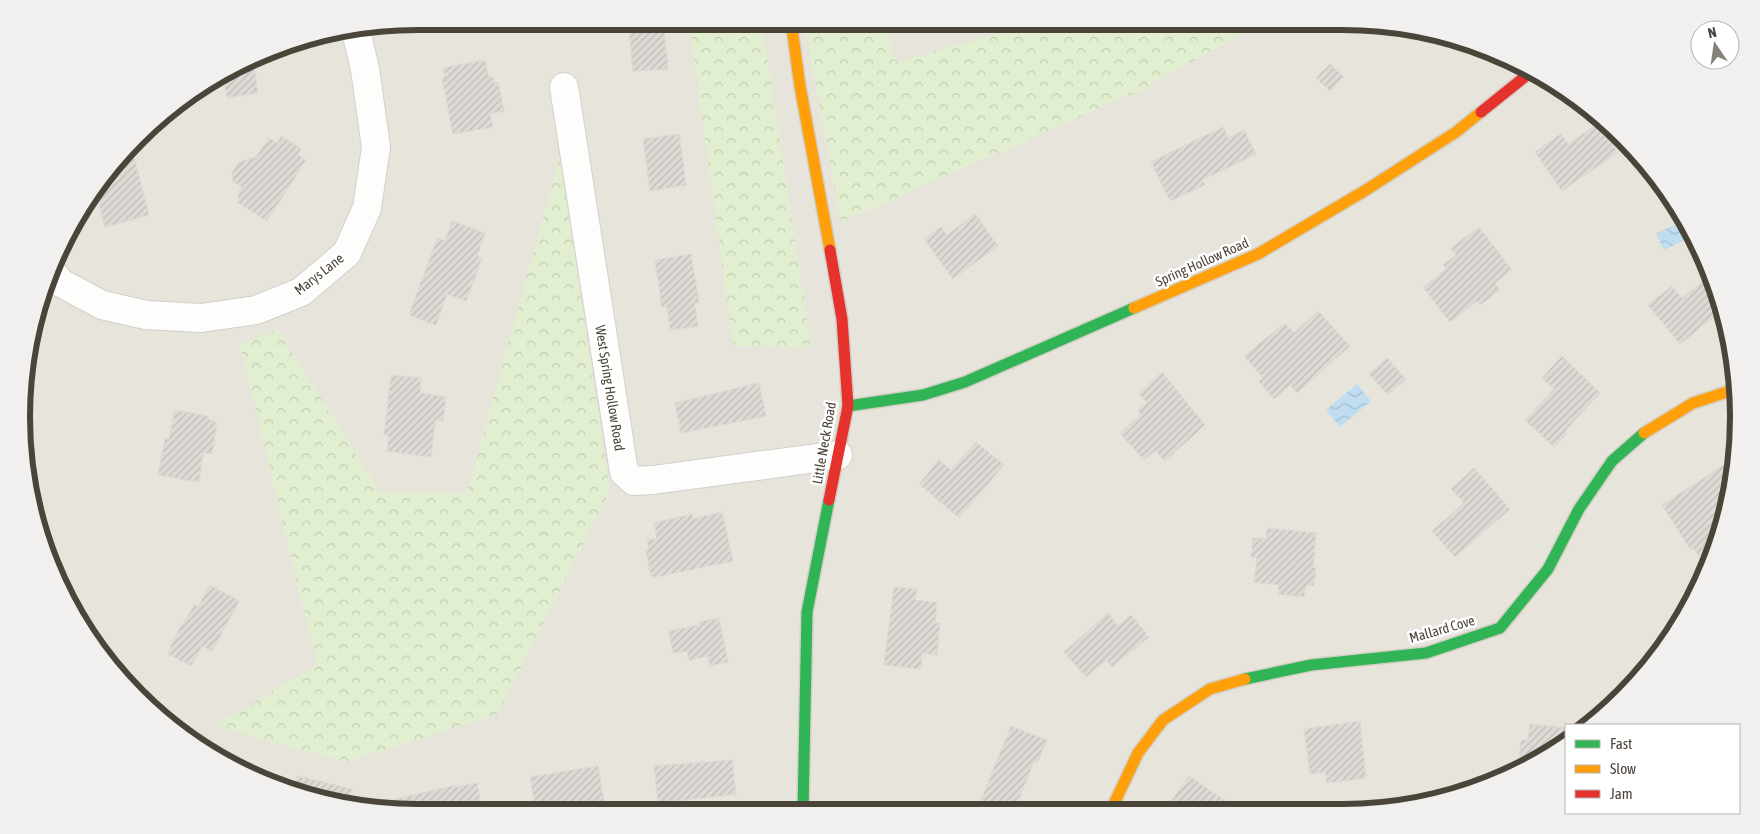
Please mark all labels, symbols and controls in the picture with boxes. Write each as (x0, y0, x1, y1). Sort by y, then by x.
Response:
north arrow (1690, 20, 1740, 70)
text: N (1706, 24, 1718, 41)
street label: Spring Hollow Road (1153, 234, 1251, 290)
street label: Marys Lane (291, 250, 347, 298)
street label: West Spring Hollow Road (592, 324, 628, 452)
street label: Little Neck Road (809, 401, 839, 485)
street label: Mallard Cove (1407, 612, 1477, 646)
legend (1565, 724, 1740, 814)
text: Fast (1610, 735, 1632, 752)
text: Slow (1610, 760, 1636, 777)
text: Jam (1610, 785, 1633, 802)

